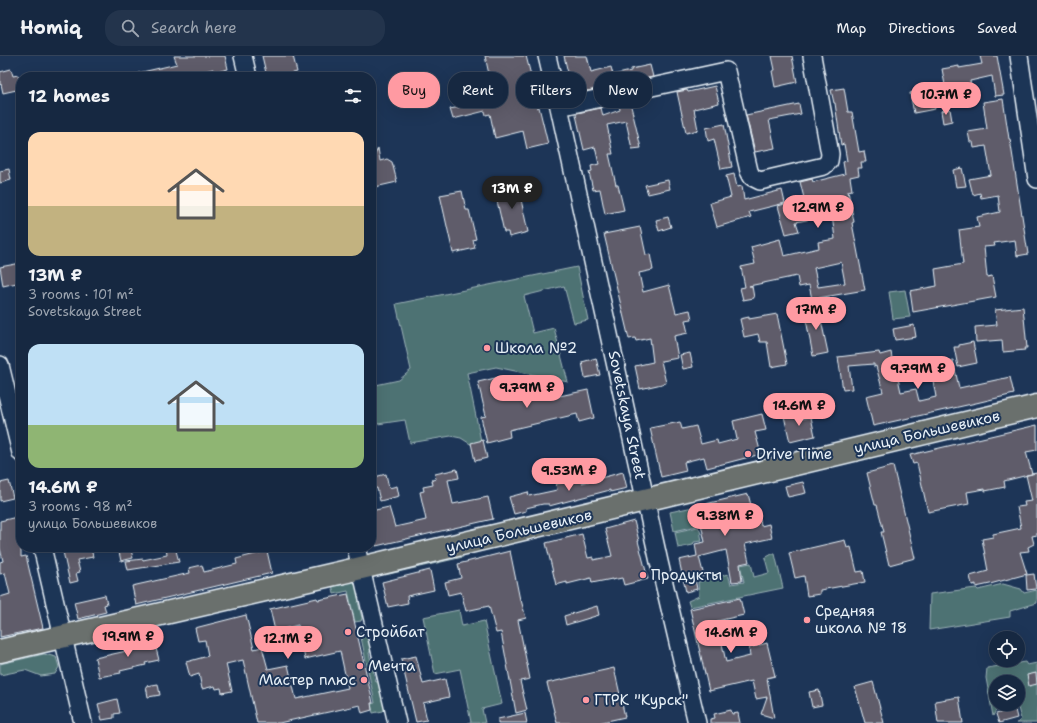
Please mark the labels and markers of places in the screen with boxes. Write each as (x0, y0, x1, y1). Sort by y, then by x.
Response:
pin: 10.7M ₽ (909, 82, 983, 116)
pin: 13M ₽ (484, 176, 540, 210)
pin: 12.9M ₽ (781, 195, 855, 229)
pin: 17M ₽ (788, 297, 844, 331)
place label: Школа №2 (495, 338, 577, 358)
marker: Школа №2 (482, 343, 492, 353)
pin: 9.79M ₽ (881, 356, 955, 390)
pin: 9.79M ₽ (490, 375, 564, 409)
pin: 14.6M ₽ (762, 393, 836, 427)
place label: Drive Time (756, 444, 832, 464)
marker: Drive Time (743, 449, 753, 459)
pin: 9.53M ₽ (532, 458, 606, 492)
pin: 9.38M ₽ (688, 503, 762, 537)
place label: Продукты (651, 565, 722, 585)
marker: Продукты (638, 570, 648, 580)
place label: Средняя школа № 18 (815, 601, 907, 638)
marker: Средняя школа № 18 (802, 615, 812, 625)
pin: 14.6M ₽ (694, 620, 768, 654)
place label: Стройбат (356, 622, 425, 642)
pin: 19.9M ₽ (91, 624, 165, 658)
pin: 12.1M ₽ (251, 626, 325, 660)
marker: Стройбат (343, 627, 353, 637)
place label: Мечта (368, 656, 416, 676)
marker: Мечта (355, 661, 365, 671)
place label: Мастер плюс (259, 670, 356, 690)
marker: Мастер плюс (359, 675, 369, 685)
place label: ГТРК "Курск" (594, 690, 689, 710)
marker: ГТРК "Курск" (581, 695, 591, 705)

